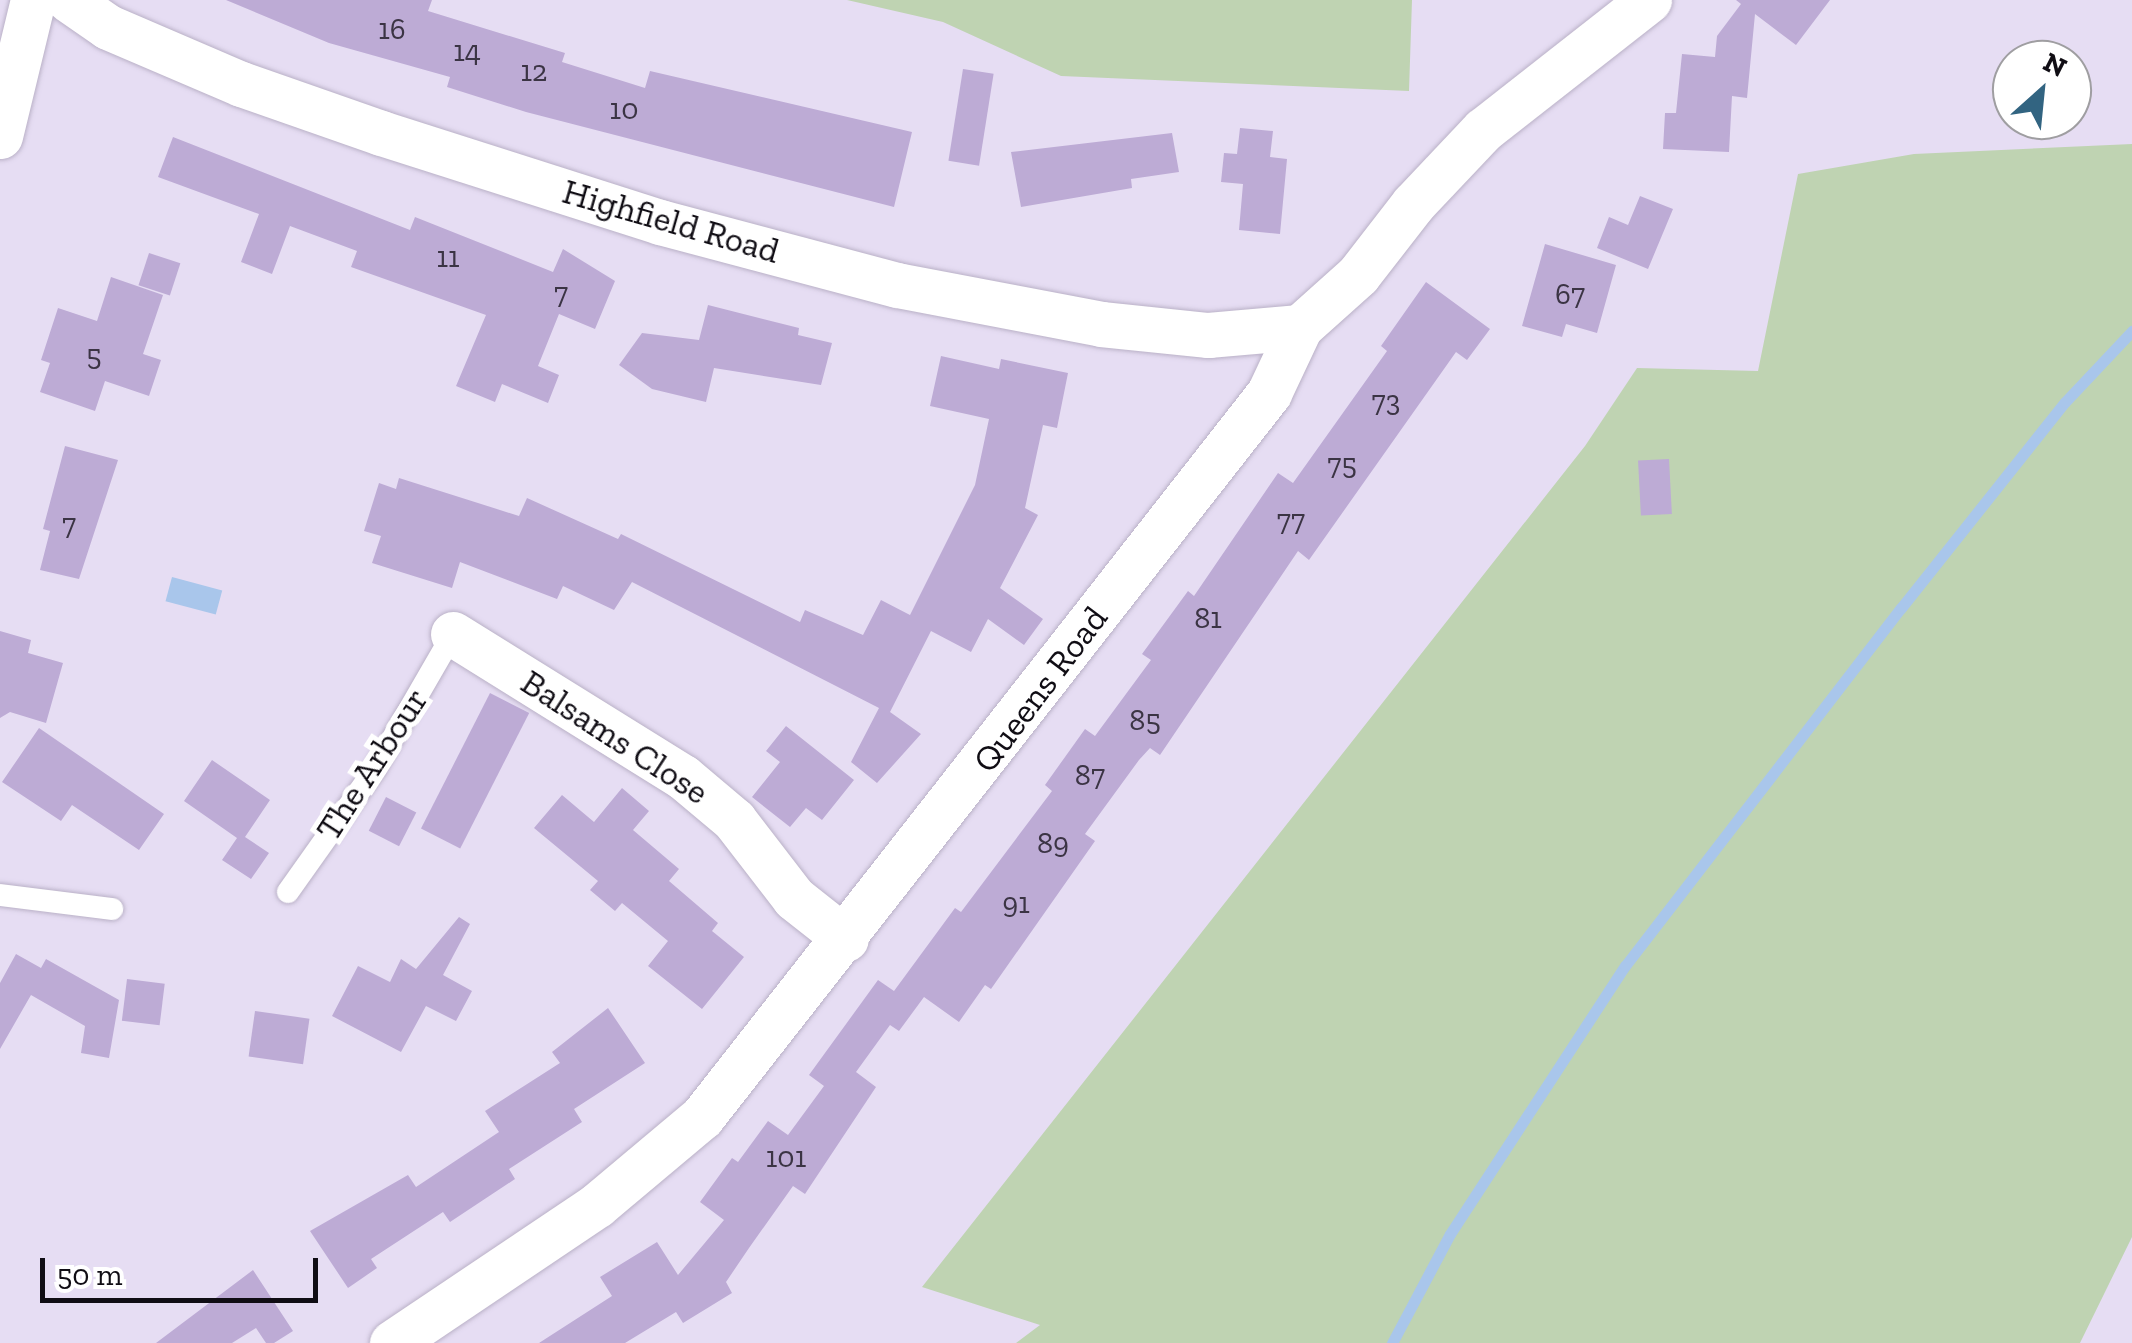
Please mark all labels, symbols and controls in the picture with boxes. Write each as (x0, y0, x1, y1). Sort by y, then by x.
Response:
house number: 16 (378, 11, 406, 47)
house number: 14 (453, 33, 481, 69)
north arrow (1992, 40, 2092, 140)
text: N (2038, 45, 2072, 84)
house number: 12 (521, 53, 547, 89)
house number: 10 (610, 91, 638, 127)
street label: Highfield Road (558, 170, 784, 272)
house number: 11 (436, 239, 460, 275)
house number: 7 (554, 275, 568, 311)
house number: 67 (1555, 276, 1585, 312)
house number: 5 (86, 337, 102, 373)
house number: 73 (1372, 383, 1400, 419)
house number: 75 (1327, 446, 1357, 482)
house number: 77 (1277, 502, 1305, 538)
house number: 7 (62, 506, 76, 542)
street label: Queens Road (964, 598, 1116, 780)
house number: 81 (1194, 600, 1222, 636)
street label: Balsams Close (514, 661, 716, 813)
street label: The Arbour (307, 680, 437, 848)
house number: 85 (1129, 702, 1161, 738)
house number: 87 (1075, 757, 1105, 793)
house number: 89 (1037, 825, 1069, 861)
house number: 91 (1002, 885, 1030, 921)
house number: 101 (766, 1139, 806, 1175)
scale bar (45, 1238, 322, 1300)
text: 50 m (57, 1257, 122, 1293)

